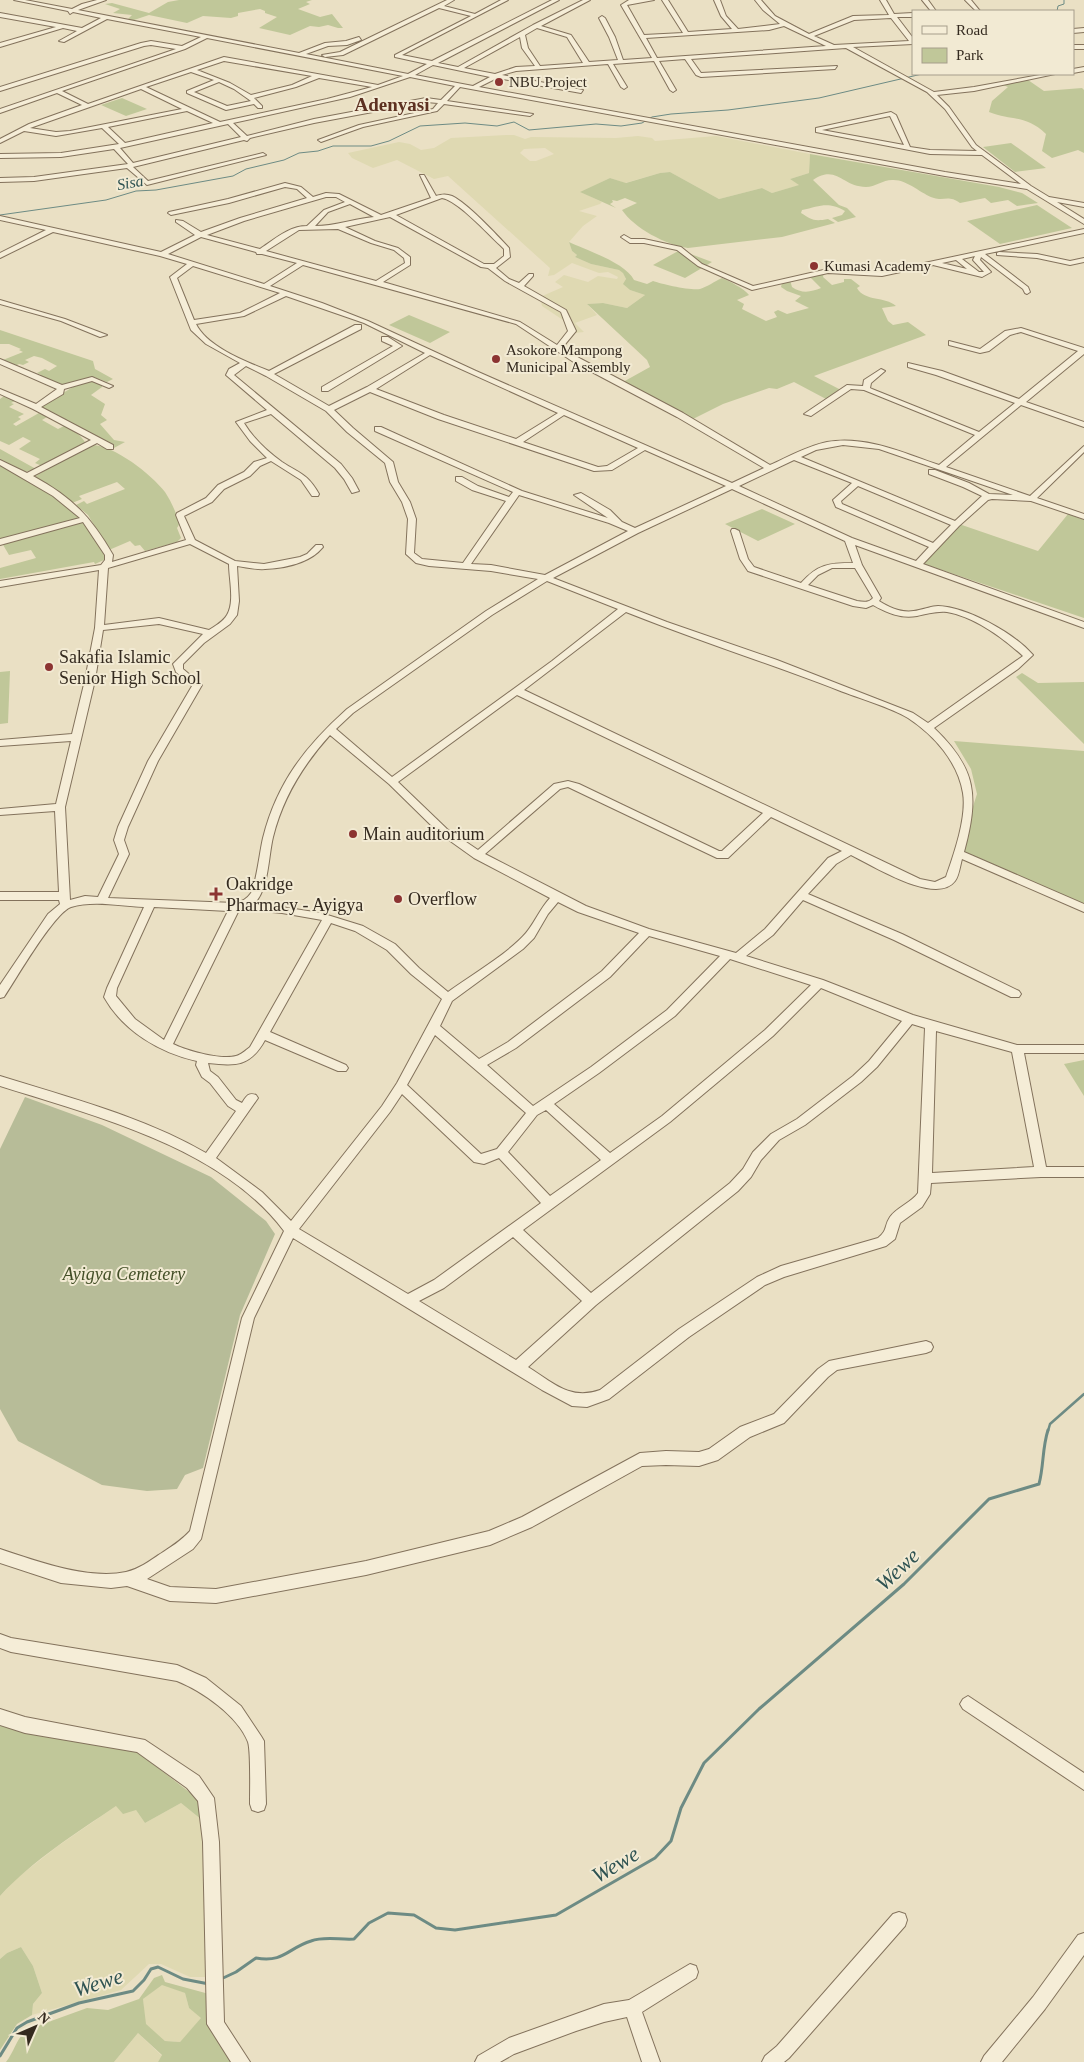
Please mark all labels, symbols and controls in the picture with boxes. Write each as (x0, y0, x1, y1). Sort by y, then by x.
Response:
legend (912, 10, 1074, 75)
text: Road (956, 22, 988, 38)
text: Park (956, 47, 984, 63)
place label: NBU Project (509, 74, 588, 90)
marker: NBU Project (493, 76, 505, 88)
district label: Adenyasi (355, 94, 429, 115)
water label: Sisa (115, 172, 145, 193)
place label: Kumasi Academy (824, 258, 932, 274)
marker: Kumasi Academy (808, 260, 820, 272)
place label: Asokore Mampong Municipal Assembly (506, 342, 631, 375)
marker: Asokore Mampong Municipal Assembly (490, 353, 502, 365)
place label: Sakafia Islamic Senior High School (59, 647, 201, 688)
marker: Sakafia Islamic Senior High School (43, 661, 55, 673)
place label: Main auditorium (363, 824, 484, 844)
marker: Main auditorium (347, 828, 359, 840)
place label: Oakridge Pharmacy - Ayigya (226, 874, 363, 915)
marker: Oakridge Pharmacy - Ayigya (210, 888, 222, 900)
place label: Overflow (408, 889, 477, 909)
marker: Overflow (392, 893, 404, 905)
park label: Ayigya Cemetery (62, 1264, 185, 1284)
water label: Wewe (870, 1543, 925, 1596)
water label: Wewe (587, 1841, 644, 1888)
water label: Wewe (70, 1963, 126, 2002)
north arrow (10, 2002, 60, 2052)
text: N (35, 2009, 53, 2027)

